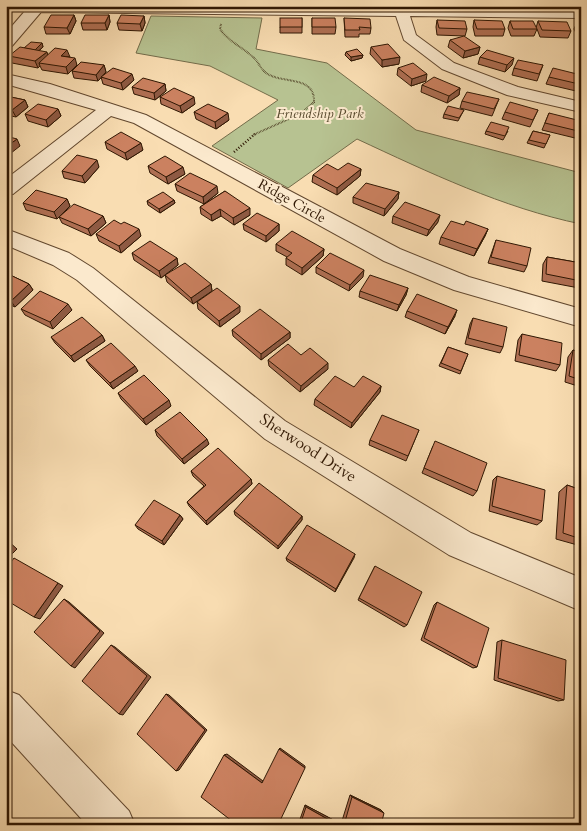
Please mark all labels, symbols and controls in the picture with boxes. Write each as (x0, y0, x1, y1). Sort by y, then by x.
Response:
park label: Friendship Park (276, 104, 364, 123)
street label: Ridge Circle (255, 174, 329, 228)
street label: Sherwood Drive (255, 408, 361, 488)

